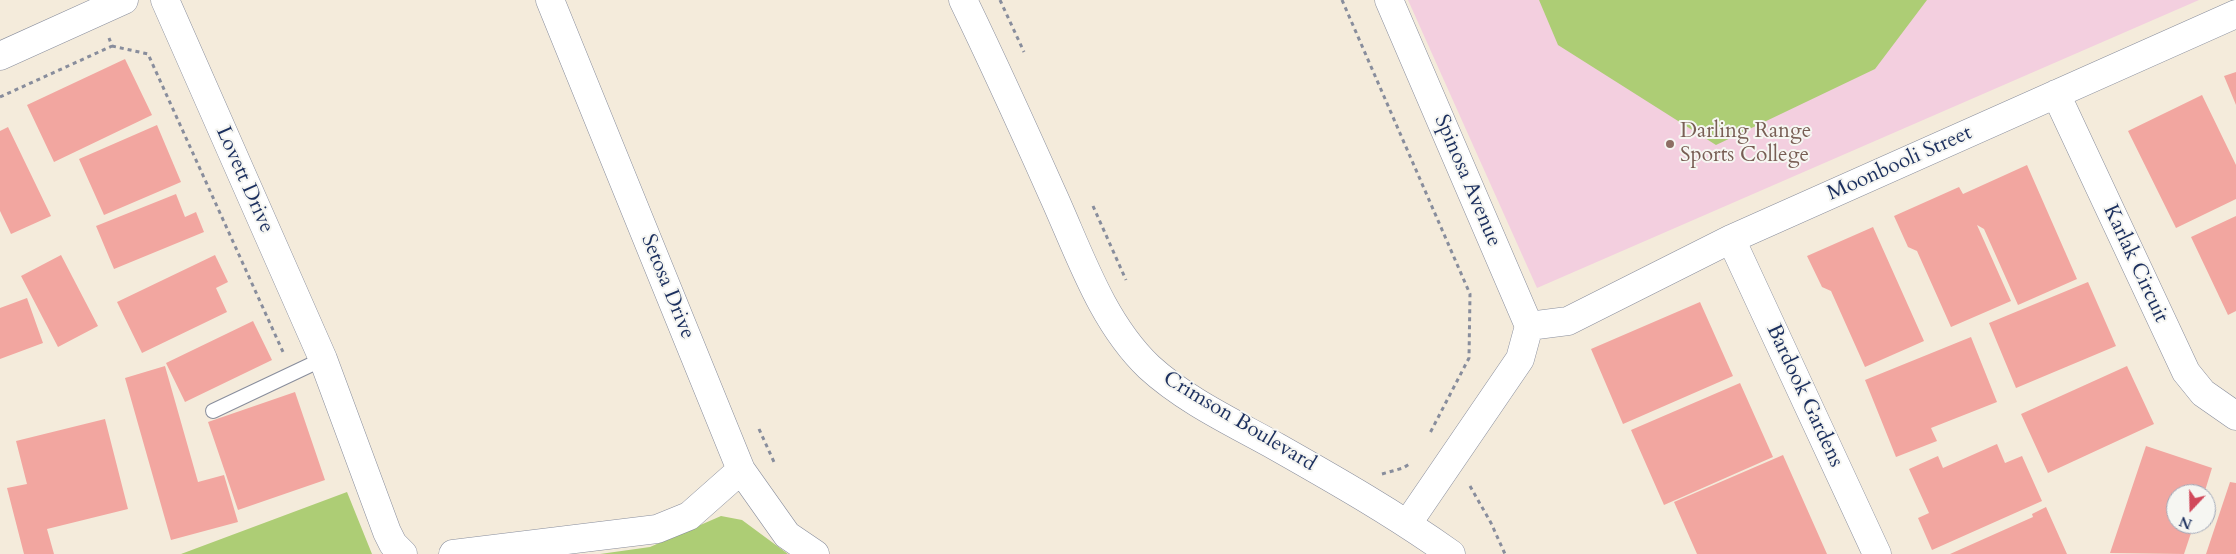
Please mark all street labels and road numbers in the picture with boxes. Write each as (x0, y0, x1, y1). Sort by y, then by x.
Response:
street label: Spinosa Avenue (1428, 111, 1506, 251)
street label: Moonbooli Street (1824, 121, 1976, 207)
street label: Lovett Drive (209, 123, 279, 237)
street label: Karlak Circuit (2097, 201, 2173, 327)
street label: Setosa Drive (635, 231, 699, 343)
street label: Bardook Gardens (1760, 321, 1848, 471)
street label: Crimson Boulevard (1158, 366, 1320, 478)

